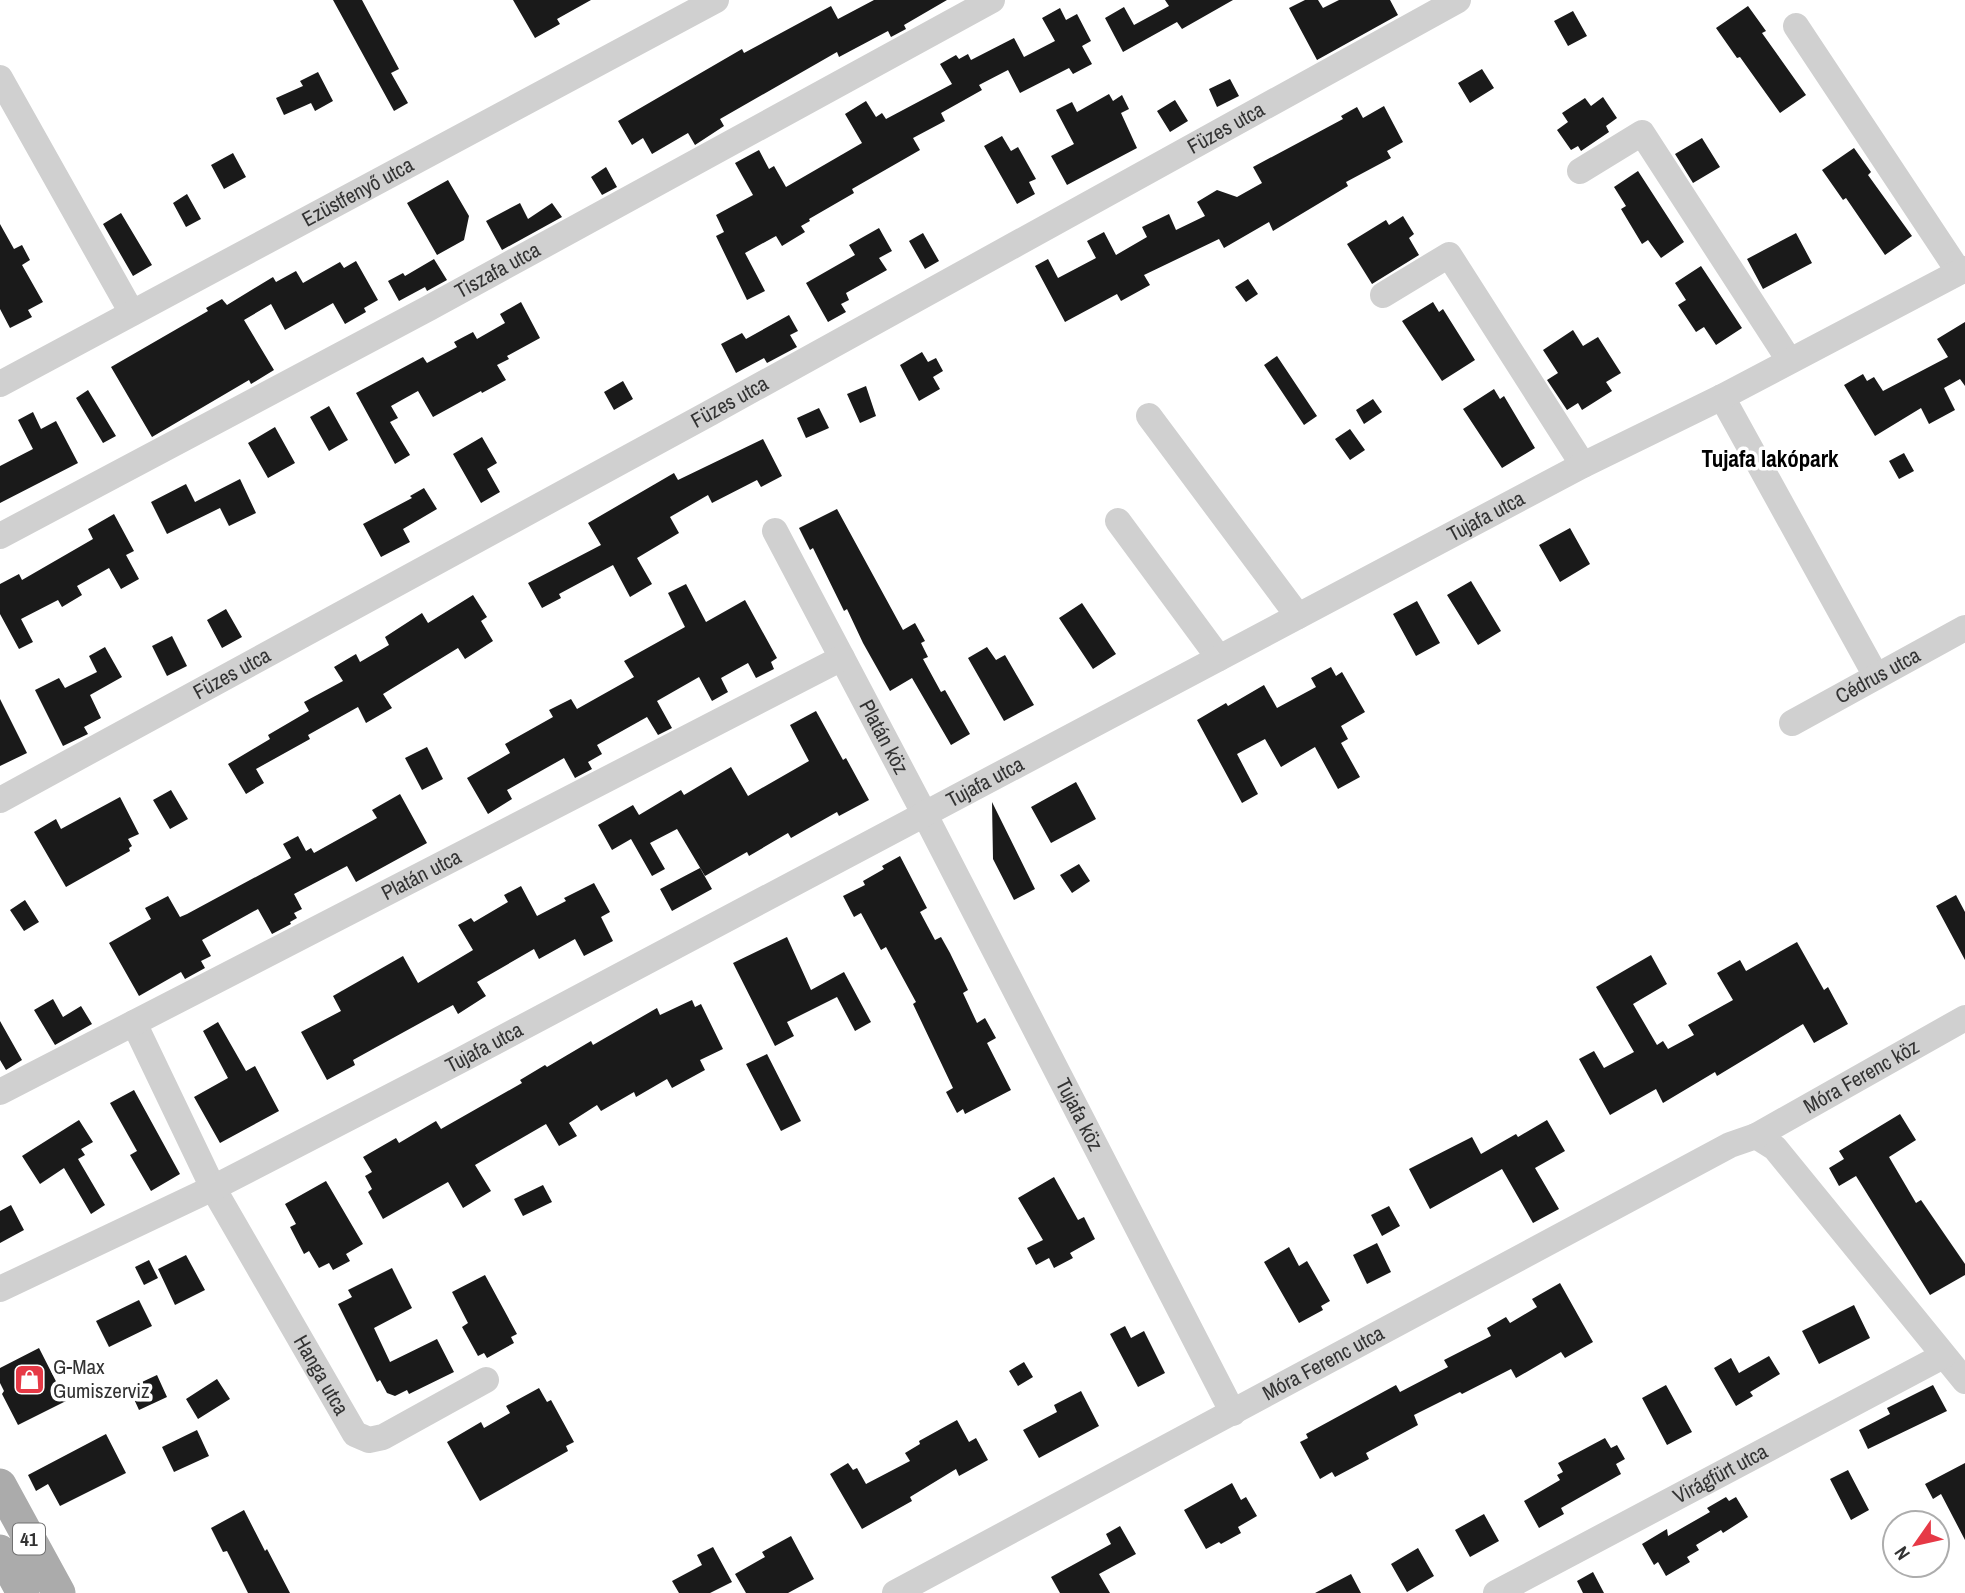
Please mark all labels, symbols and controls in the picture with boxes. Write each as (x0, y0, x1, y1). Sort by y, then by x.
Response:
street label: Füzes utca (1182, 94, 1270, 161)
street label: Ezüstfenyő utca (297, 150, 419, 233)
street label: Tiszafa utca (449, 235, 546, 305)
street label: Füzes utca (685, 368, 774, 435)
district label: Tujafa lakópark (1702, 443, 1839, 474)
street label: Tujafa utca (1442, 483, 1530, 548)
street label: Füzes utca (188, 640, 276, 706)
street label: Cédrus utca (1830, 640, 1926, 710)
street label: Platán köz (853, 694, 916, 779)
street label: Tujafa utca (941, 749, 1029, 814)
street label: Platán utca (376, 842, 466, 907)
street label: Tujafa utca (440, 1015, 528, 1080)
street label: Móra Ferenc köz (1798, 1032, 1924, 1120)
street label: Tujafa köz (1049, 1073, 1111, 1156)
street label: Móra Ferenc utca (1257, 1318, 1389, 1407)
street label: Hanga utca (287, 1329, 356, 1421)
place label: G-Max Gumiszerviz (53, 1352, 150, 1405)
shop icon: G-Max Gumiszerviz (13, 1362, 47, 1396)
street label: Virágfürt utca (1668, 1436, 1773, 1511)
north arrow (1881, 1509, 1951, 1579)
road number: 41 (13, 1524, 45, 1554)
text: N (1888, 1542, 1916, 1565)

